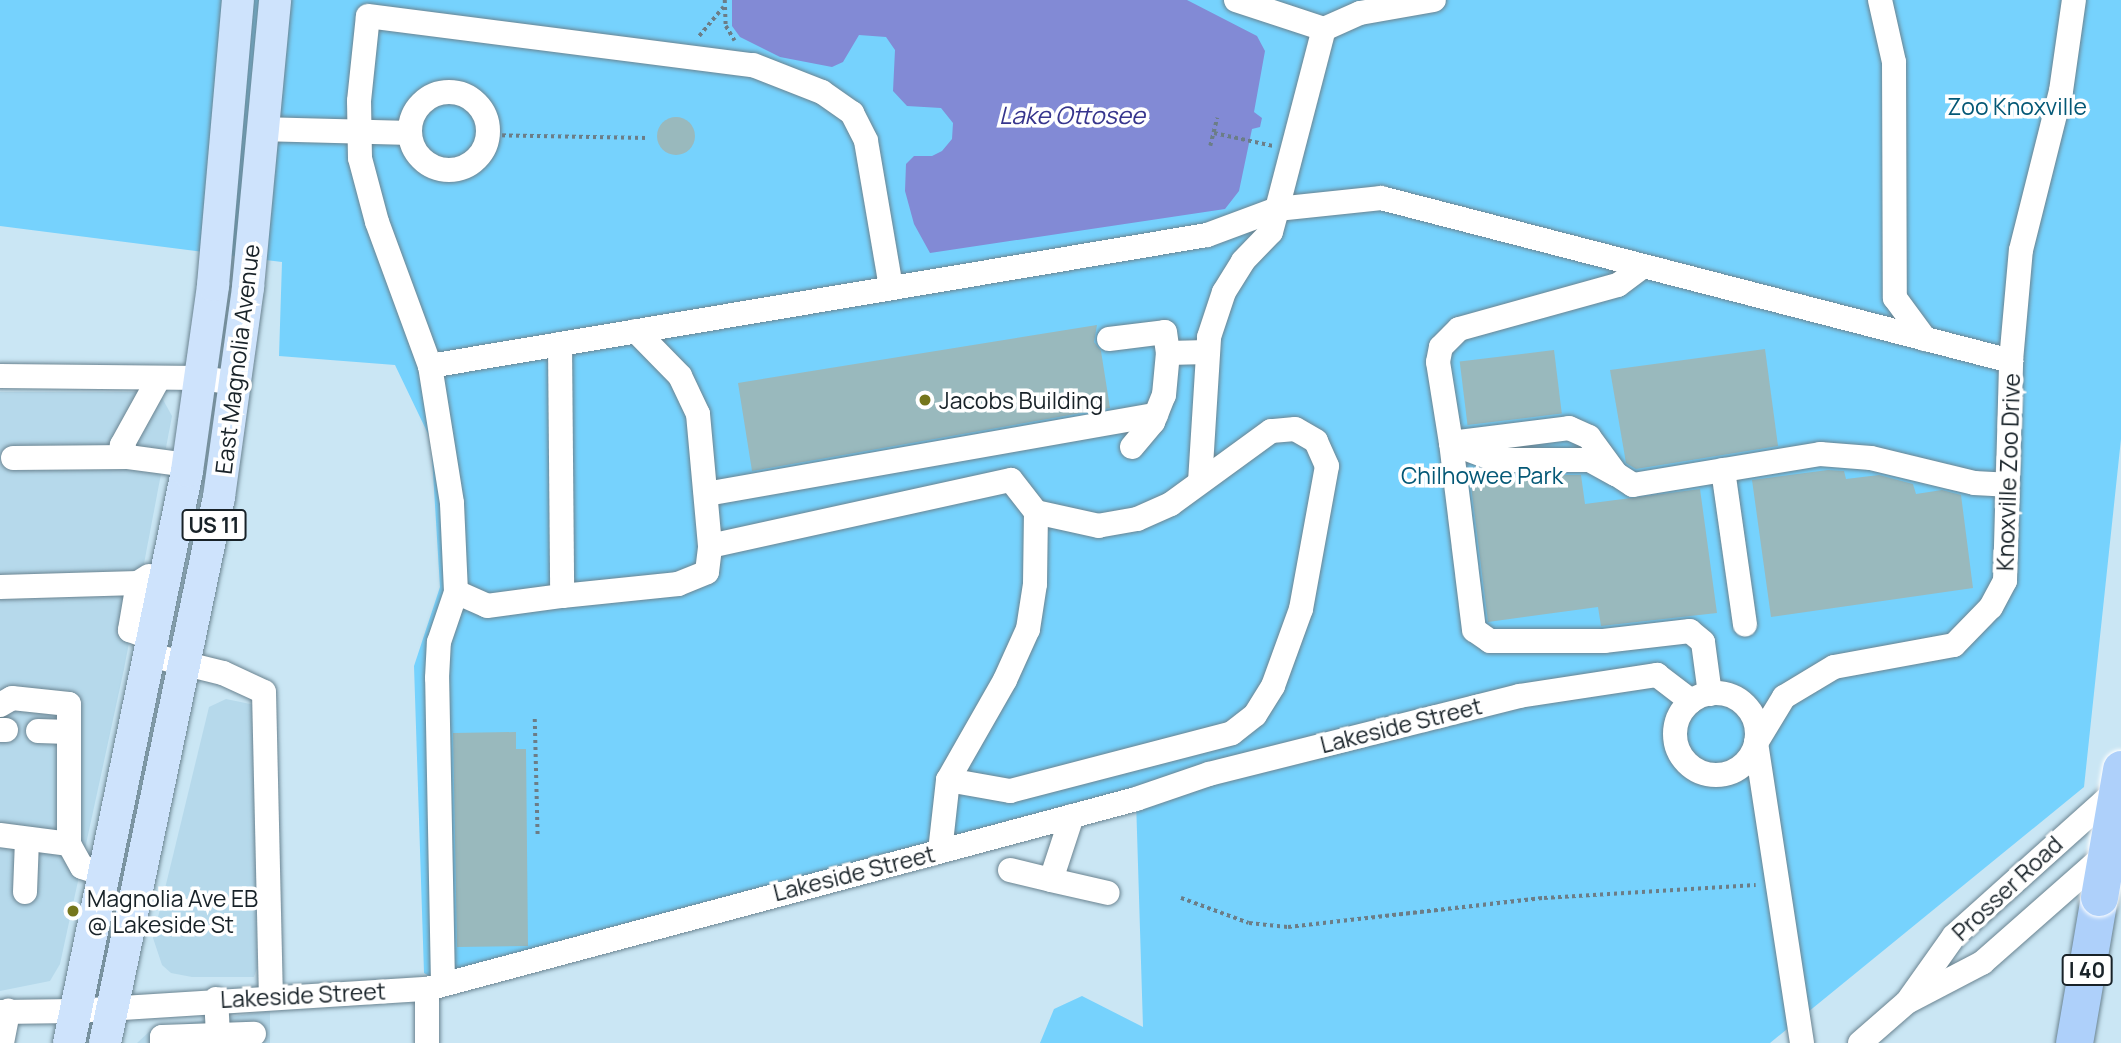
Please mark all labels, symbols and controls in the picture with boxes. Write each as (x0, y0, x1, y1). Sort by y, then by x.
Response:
park label: Zoo Knoxville (1947, 92, 2087, 120)
water label: Lake Ottosee (999, 101, 1145, 129)
street label: East Magnolia Avenue (209, 242, 265, 476)
street label: Knoxville Zoo Drive (1991, 373, 2025, 571)
place label: Jacobs Building (939, 386, 1103, 414)
marker: Jacobs Building (917, 392, 933, 408)
park label: Chilhowee Park (1401, 461, 1563, 489)
road number: US 11 (181, 508, 247, 542)
street label: Lakeside Street (1317, 692, 1485, 758)
street label: Prosser Road (1946, 830, 2068, 946)
street label: Lakeside Street (770, 840, 938, 906)
place label: Magnolia Ave EB @ Lakeside St (87, 884, 258, 938)
marker: Magnolia Ave EB @ Lakeside St (65, 903, 81, 919)
road number: I 40 (2061, 953, 2113, 988)
street label: Lakeside Street (219, 977, 387, 1013)

